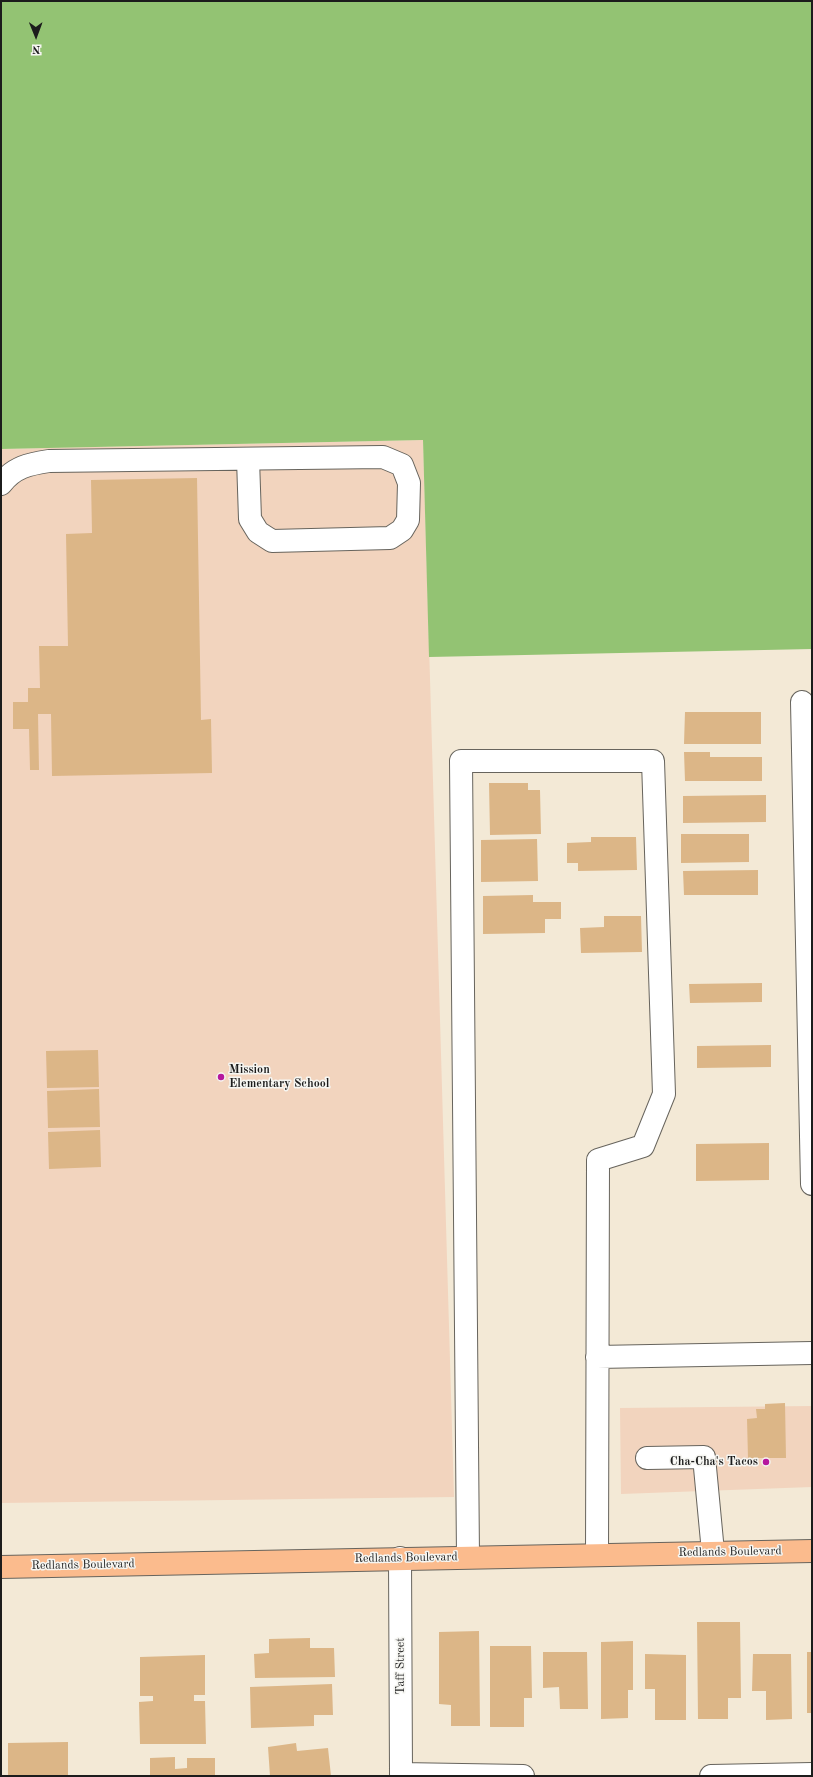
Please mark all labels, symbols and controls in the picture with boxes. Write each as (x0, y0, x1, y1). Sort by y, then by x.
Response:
north arrow (16, 16, 56, 56)
text: N (32, 43, 41, 54)
place label: Mission Elementary School (229, 1063, 329, 1091)
marker: Mission Elementary School (216, 1072, 226, 1082)
place label: Cha-Cha's Tacos (670, 1455, 758, 1469)
marker: Cha-Cha's Tacos (761, 1457, 771, 1467)
street label: Redlands Boulevard (678, 1544, 782, 1560)
street label: Redlands Boulevard (354, 1550, 458, 1566)
street label: Redlands Boulevard (31, 1557, 135, 1573)
street label: Taff Street (394, 1638, 408, 1694)

